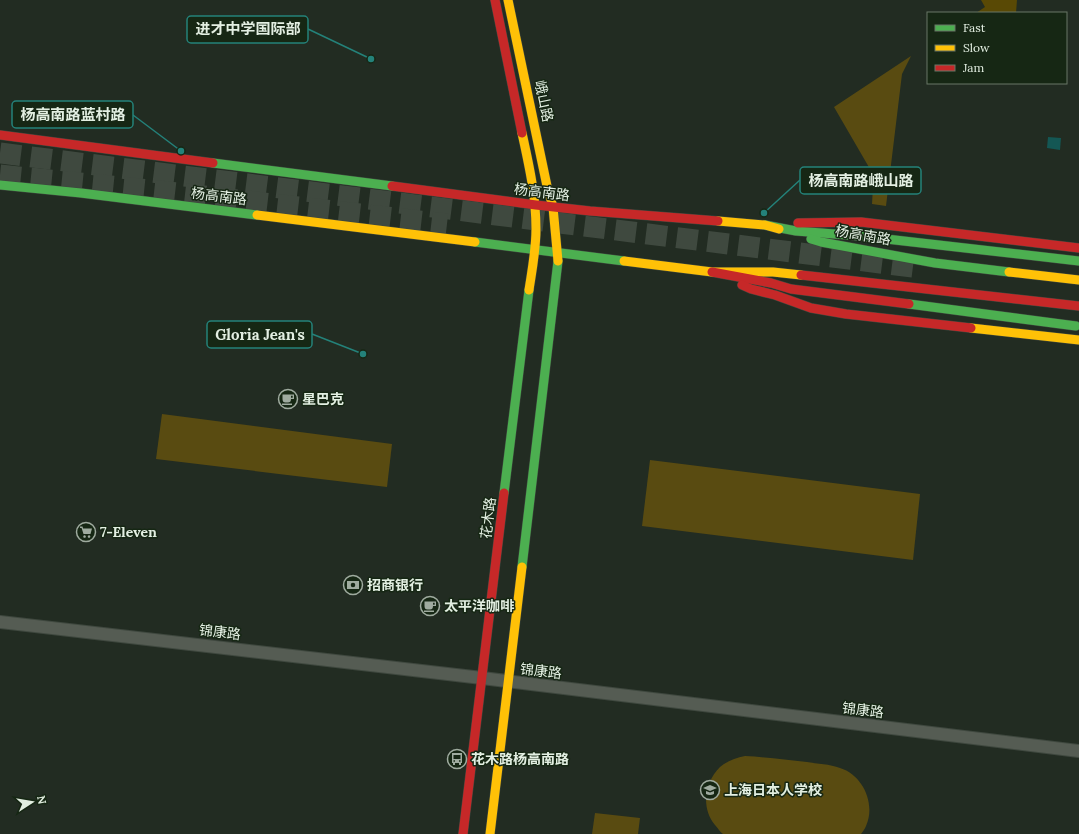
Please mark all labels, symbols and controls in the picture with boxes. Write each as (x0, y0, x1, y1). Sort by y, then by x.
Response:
legend (927, 12, 1067, 84)
callout: 进才中学国际部 (187, 16, 308, 43)
text: 进才中学国际部 (195, 19, 301, 38)
text: Fast (963, 20, 986, 35)
text: Slow (963, 40, 990, 55)
text: Jam (962, 60, 984, 75)
street label: 峨山路 (531, 79, 557, 123)
callout: 杨高南路蓝村路 (12, 101, 133, 128)
text: 杨高南路蓝村路 (20, 105, 126, 124)
callout: 杨高南路峨山路 (800, 167, 921, 194)
text: 杨高南路峨山路 (808, 171, 914, 190)
street label: 杨高南路 (513, 180, 571, 204)
street label: 杨高南路 (190, 184, 248, 208)
street label: 杨高南路 (834, 221, 892, 249)
callout: Gloria Jean's (207, 321, 312, 348)
text: Gloria Jean's (215, 325, 305, 344)
cafe icon: 星巴克 (277, 388, 299, 410)
place label: 星巴克 (302, 390, 344, 408)
street label: 花木路 (477, 496, 499, 540)
supermarket icon: 7-Eleven (75, 521, 97, 543)
place label: 7-Eleven (100, 523, 157, 541)
bank icon: 招商银行 (342, 574, 364, 596)
place label: 招商银行 (367, 576, 423, 594)
cafe icon: 太平洋咖啡 (419, 595, 441, 617)
place label: 太平洋咖啡 (444, 597, 515, 615)
street label: 锦康路 (198, 621, 242, 643)
street label: 锦康路 (519, 660, 563, 682)
street label: 锦康路 (841, 699, 885, 721)
bus stop icon: 花木路杨高南路 (446, 748, 468, 770)
place label: 花木路杨高南路 (471, 750, 569, 768)
school or university icon: 上海日本人学校 (699, 779, 721, 801)
place label: 上海日本人学校 (724, 781, 822, 799)
north arrow (12, 782, 52, 822)
text: N (34, 794, 50, 806)

